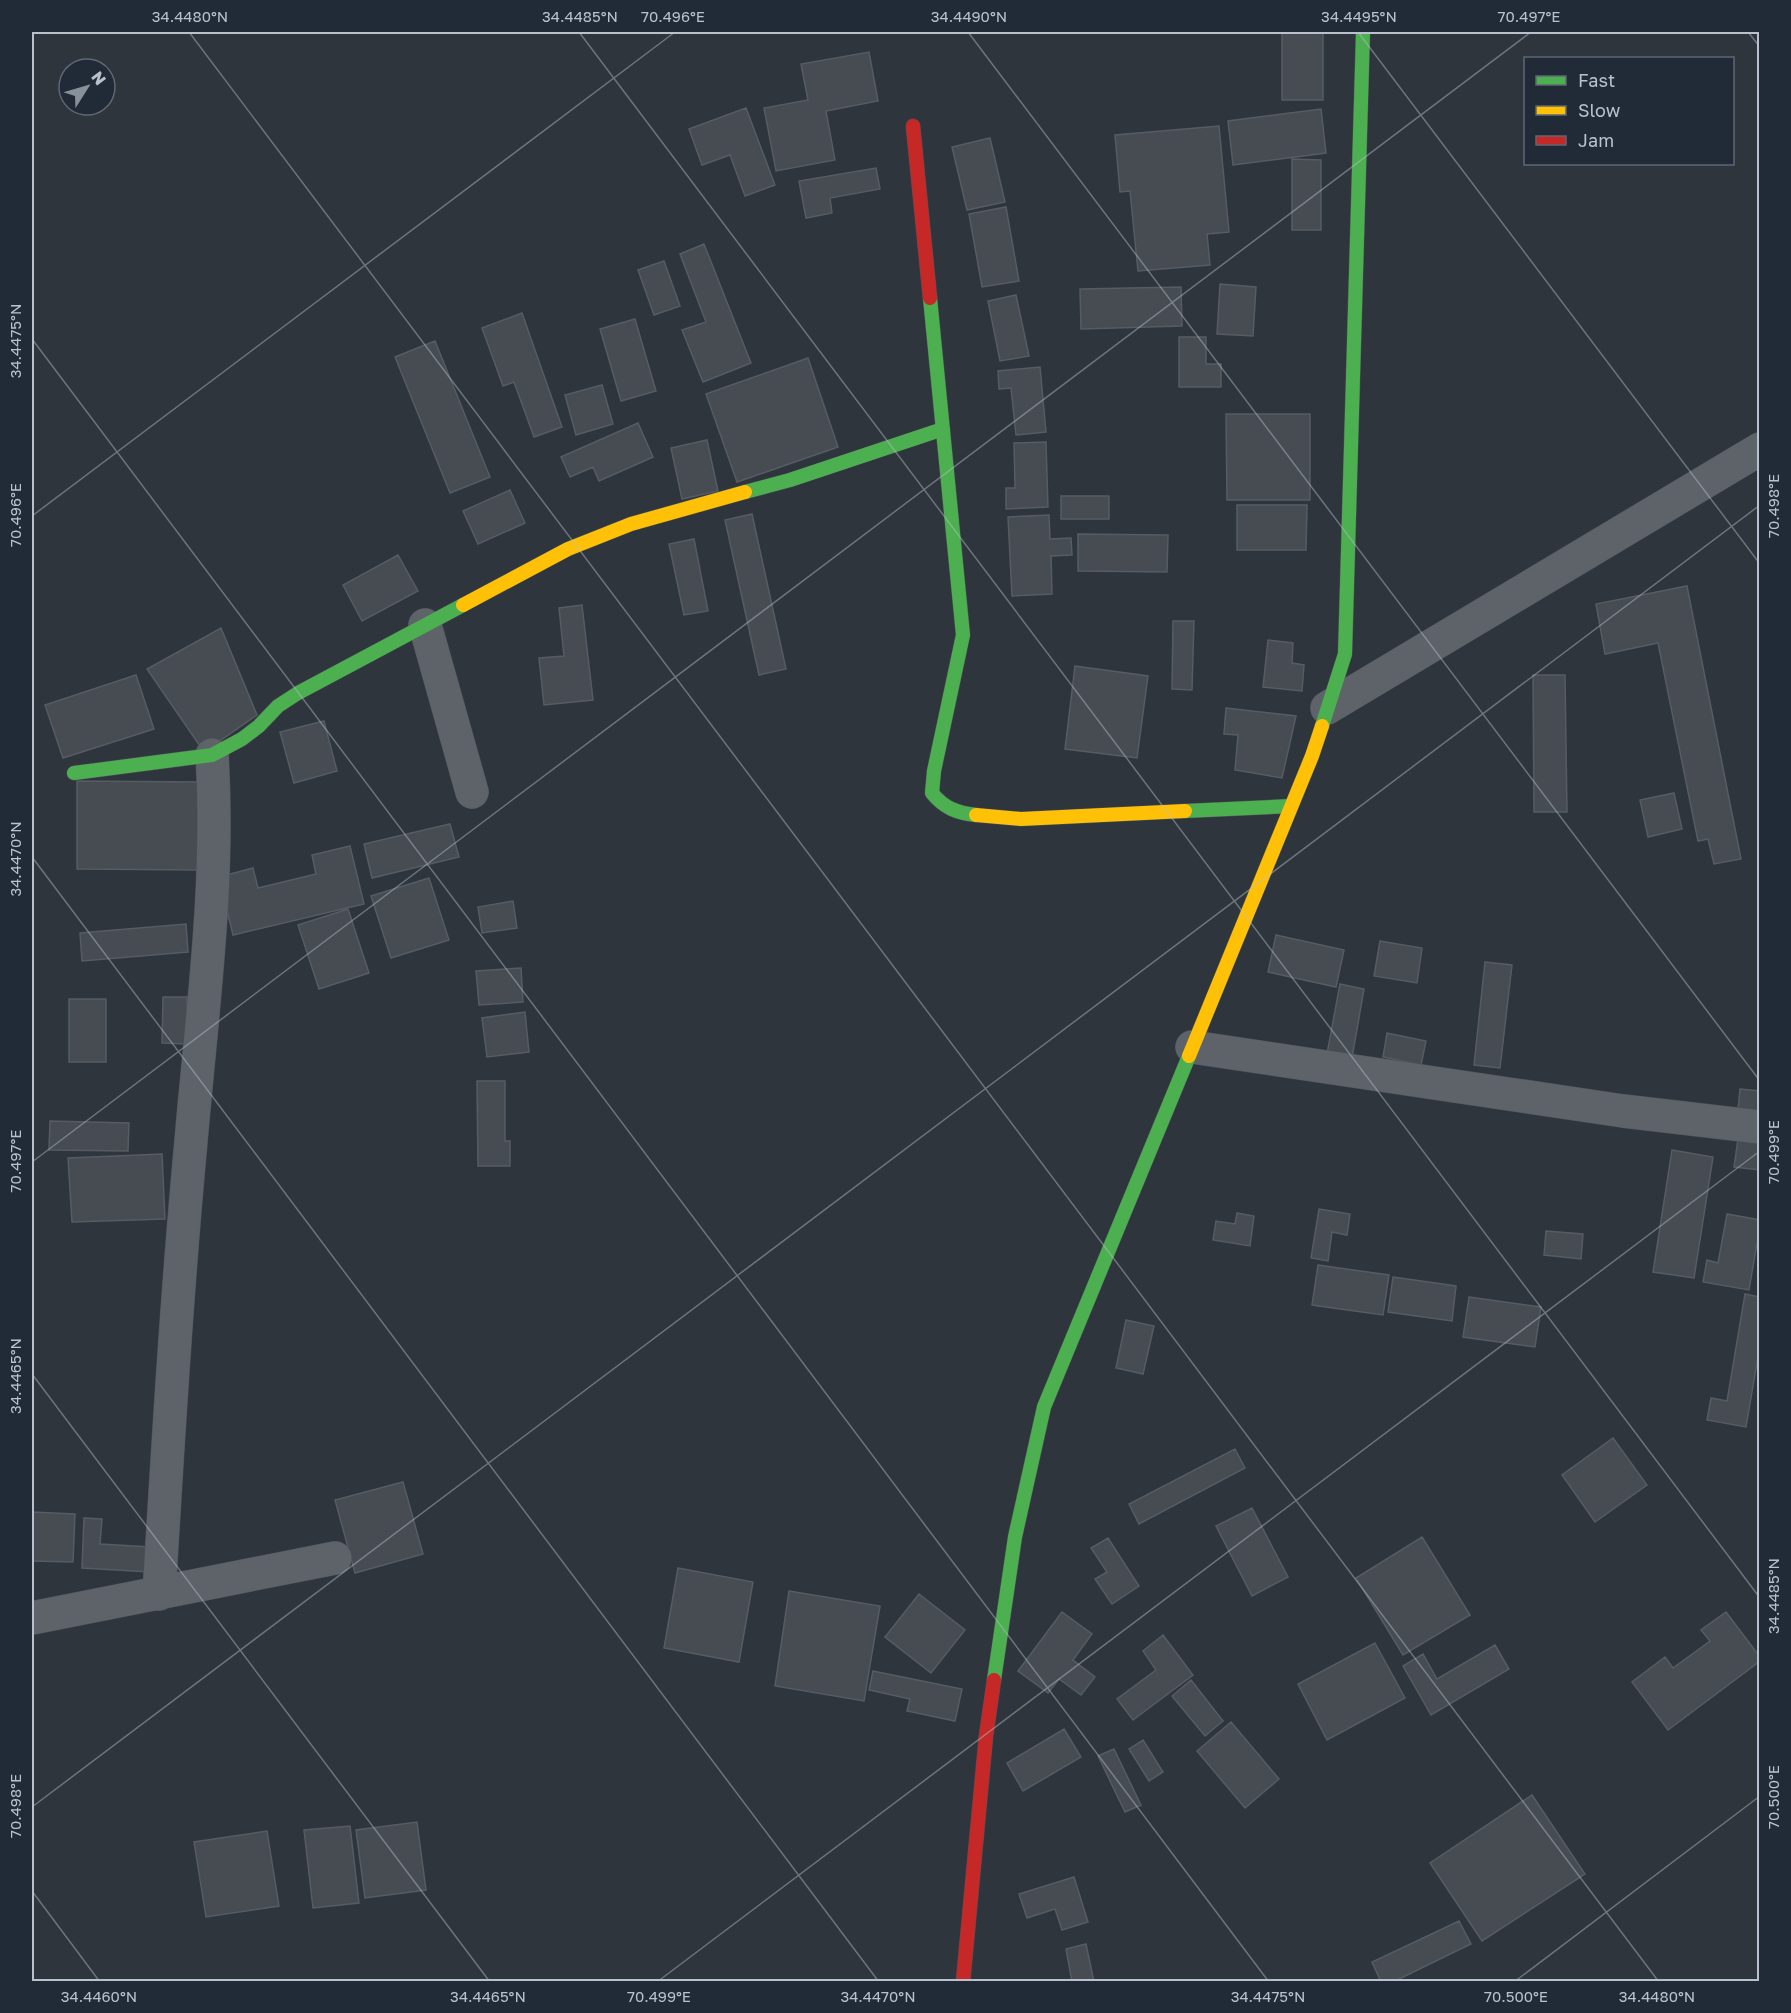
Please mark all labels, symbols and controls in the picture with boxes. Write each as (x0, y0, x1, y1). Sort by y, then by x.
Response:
text: 34.4480°N (152, 7, 228, 25)
text: 34.4485°N (542, 7, 618, 25)
text: 70.496°E (641, 7, 705, 25)
text: 34.4490°N (931, 7, 1007, 25)
text: 34.4495°N (1321, 7, 1397, 25)
text: 70.497°E (1498, 7, 1560, 25)
north arrow (57, 57, 117, 117)
legend (1524, 57, 1734, 165)
text: N (87, 67, 111, 89)
text: Fast (1578, 69, 1615, 91)
text: Slow (1578, 99, 1621, 121)
text: Jam (1578, 129, 1614, 151)
text: 34.4475°N (6, 304, 24, 378)
text: 70.498°E (1764, 474, 1782, 538)
text: 70.496°E (6, 483, 24, 547)
text: 34.4470°N (6, 821, 24, 897)
text: 70.499°E (1764, 1120, 1782, 1184)
text: 70.497°E (6, 1130, 24, 1192)
text: 34.4465°N (6, 1338, 24, 1414)
text: 34.4485°N (1764, 1558, 1782, 1634)
text: 70.500°E (1764, 1765, 1782, 1829)
text: 70.498°E (6, 1774, 24, 1838)
text: 34.4460°N (61, 1987, 137, 2005)
text: 34.4465°N (450, 1987, 526, 2005)
text: 70.499°E (627, 1987, 691, 2005)
text: 34.4470°N (840, 1987, 916, 2005)
text: 34.4475°N (1231, 1987, 1305, 2005)
text: 70.500°E (1484, 1987, 1548, 2005)
text: 34.4480°N (1619, 1987, 1695, 2005)

